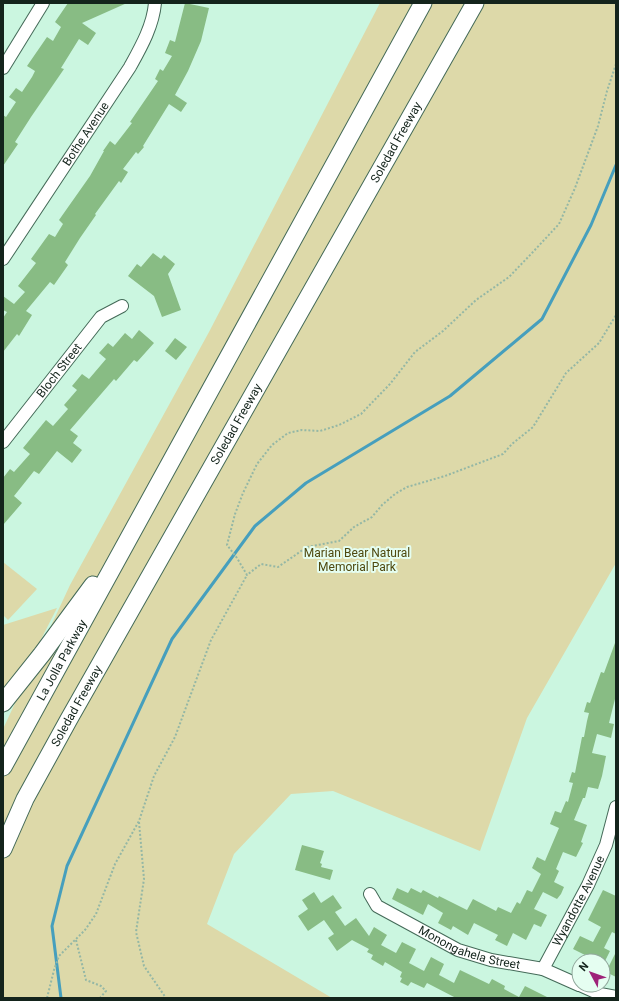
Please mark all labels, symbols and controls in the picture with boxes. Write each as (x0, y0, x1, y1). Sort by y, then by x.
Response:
street label: Bothe Avenue (60, 99, 112, 168)
street label: Soledad Freeway (368, 99, 425, 185)
street label: Bloch Street (34, 341, 85, 400)
street label: Soledad Freeway (208, 381, 265, 467)
park label: Marian Bear Natural Memorial Park (304, 546, 410, 574)
street label: La Jolla Parkway (34, 617, 90, 703)
street label: Soledad Freeway (48, 663, 105, 749)
street label: Wyandotte Avenue (550, 853, 607, 948)
street label: Monongahela Street (416, 923, 521, 972)
north arrow (571, 953, 611, 993)
text: N (576, 959, 591, 974)

